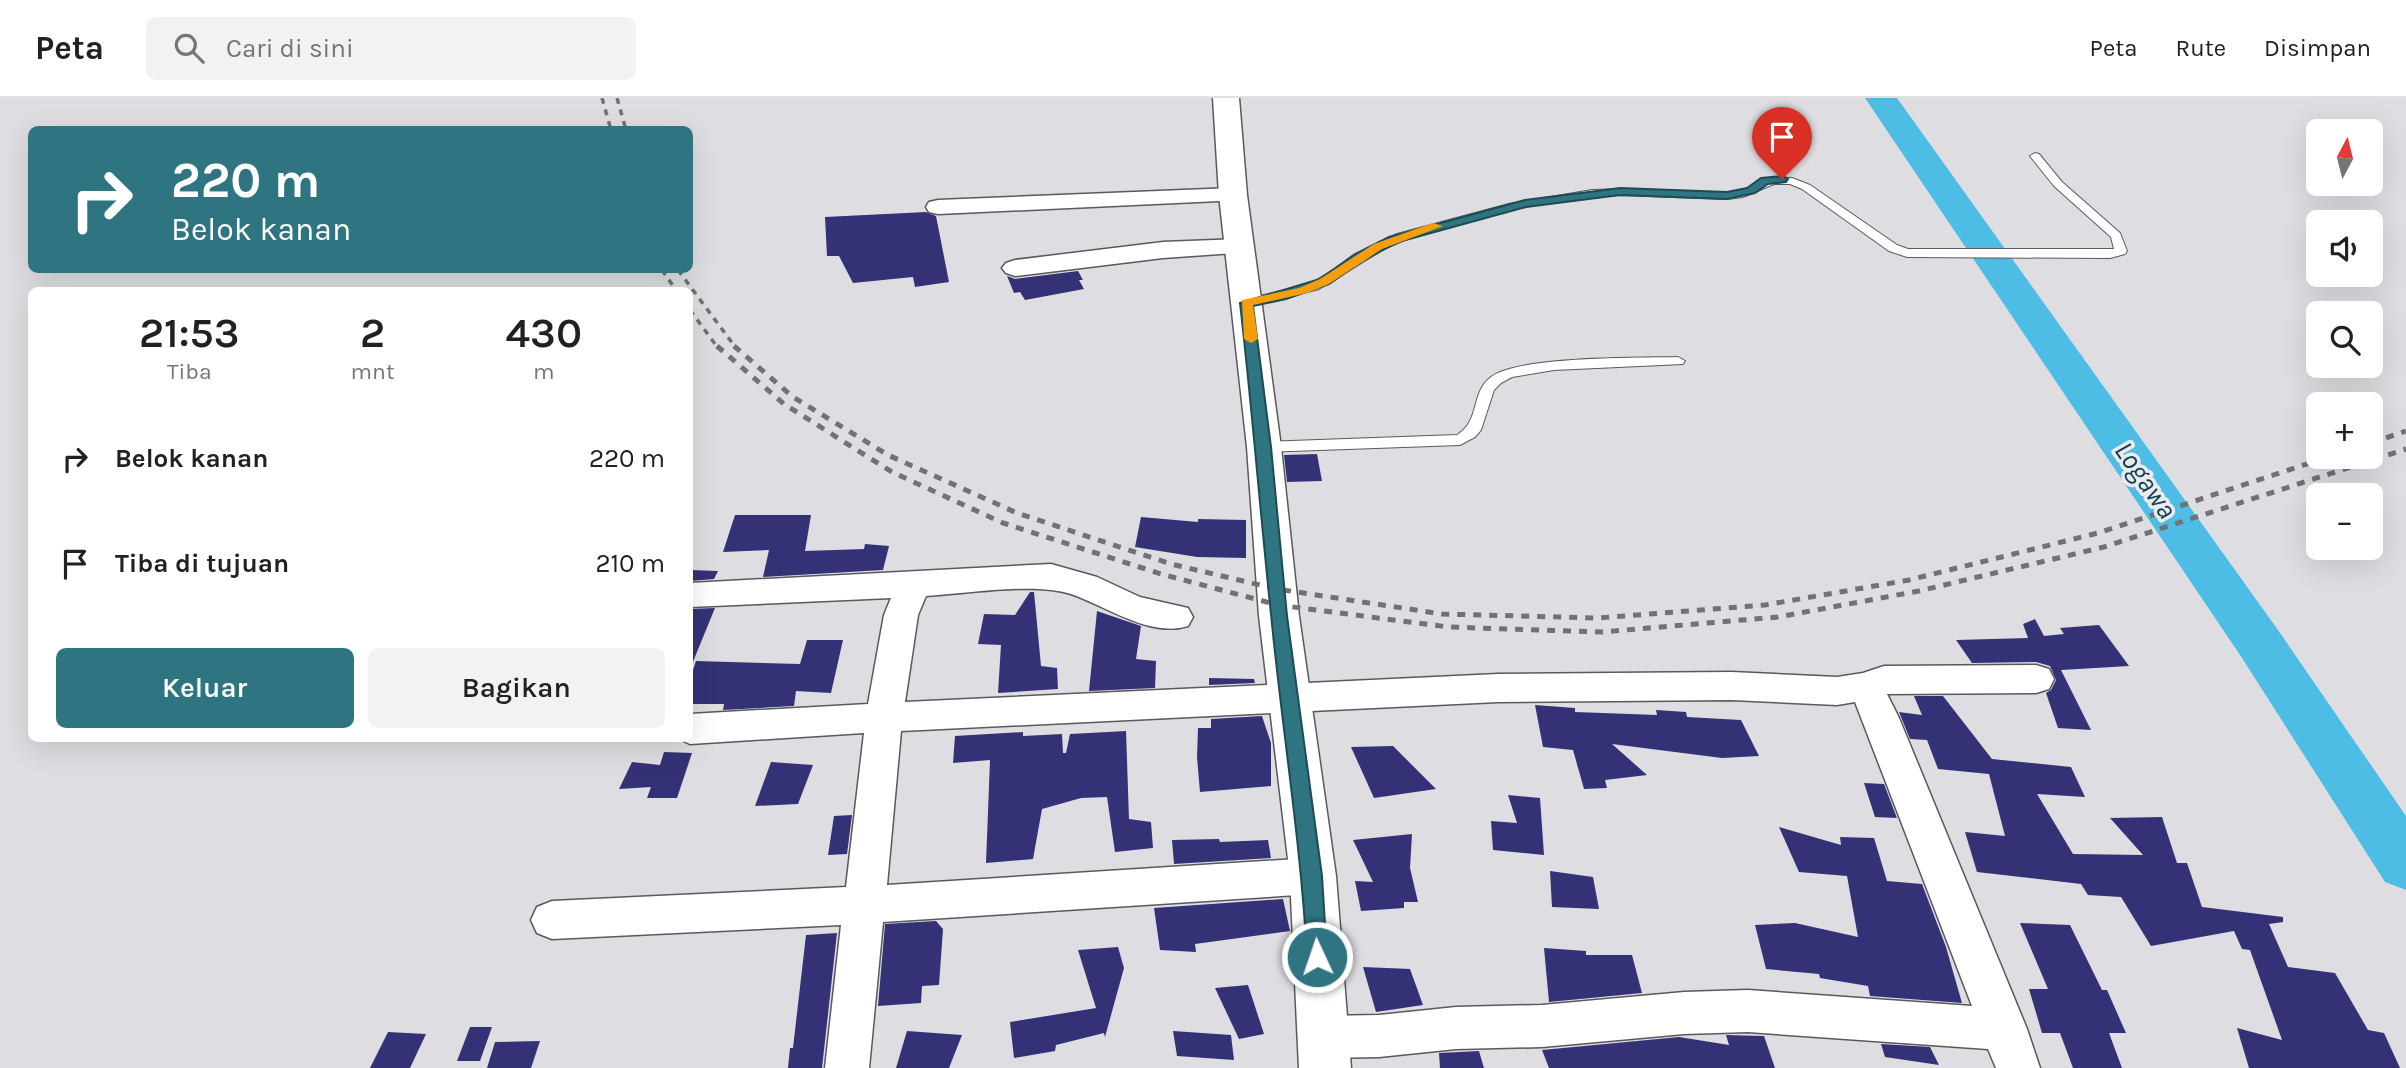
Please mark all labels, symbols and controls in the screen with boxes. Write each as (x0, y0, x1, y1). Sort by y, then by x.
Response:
search box (146, 17, 636, 80)
text: Peta (35, 29, 104, 67)
icon: search (170, 29, 208, 67)
text: Cari di sini (226, 33, 354, 64)
text: Peta (2090, 34, 2137, 62)
text: Rute (2175, 34, 2226, 62)
text: Disimpan (2264, 34, 2371, 62)
pin (1752, 107, 1812, 179)
icon: arrive (1763, 118, 1801, 156)
north arrow (2306, 119, 2384, 196)
map controls (2306, 119, 2383, 560)
text: 220 m (171, 152, 320, 209)
icon: right (56, 154, 147, 245)
button: sound (2306, 210, 2383, 287)
text: Belok kanan (171, 211, 351, 248)
button: search (2306, 301, 2383, 378)
text: 21:53 (139, 308, 240, 358)
text: 2 (360, 308, 385, 358)
text: 430 (506, 308, 582, 358)
text: Tiba (167, 358, 212, 385)
text: mnt (351, 358, 395, 385)
text: m (533, 358, 555, 385)
button: + (2306, 392, 2383, 469)
water label: Logawa (2108, 435, 2184, 525)
icon: right (56, 440, 94, 478)
text: Belok kanan (115, 443, 268, 474)
text: 220 m (589, 443, 665, 474)
button: − (2306, 483, 2383, 560)
icon: arrive (56, 545, 94, 583)
text: Tiba di tujuan (115, 548, 289, 579)
text: 210 m (595, 548, 665, 579)
button: Keluar (56, 648, 354, 728)
button: Bagikan (368, 648, 665, 728)
position arrow (1280, 920, 1354, 994)

